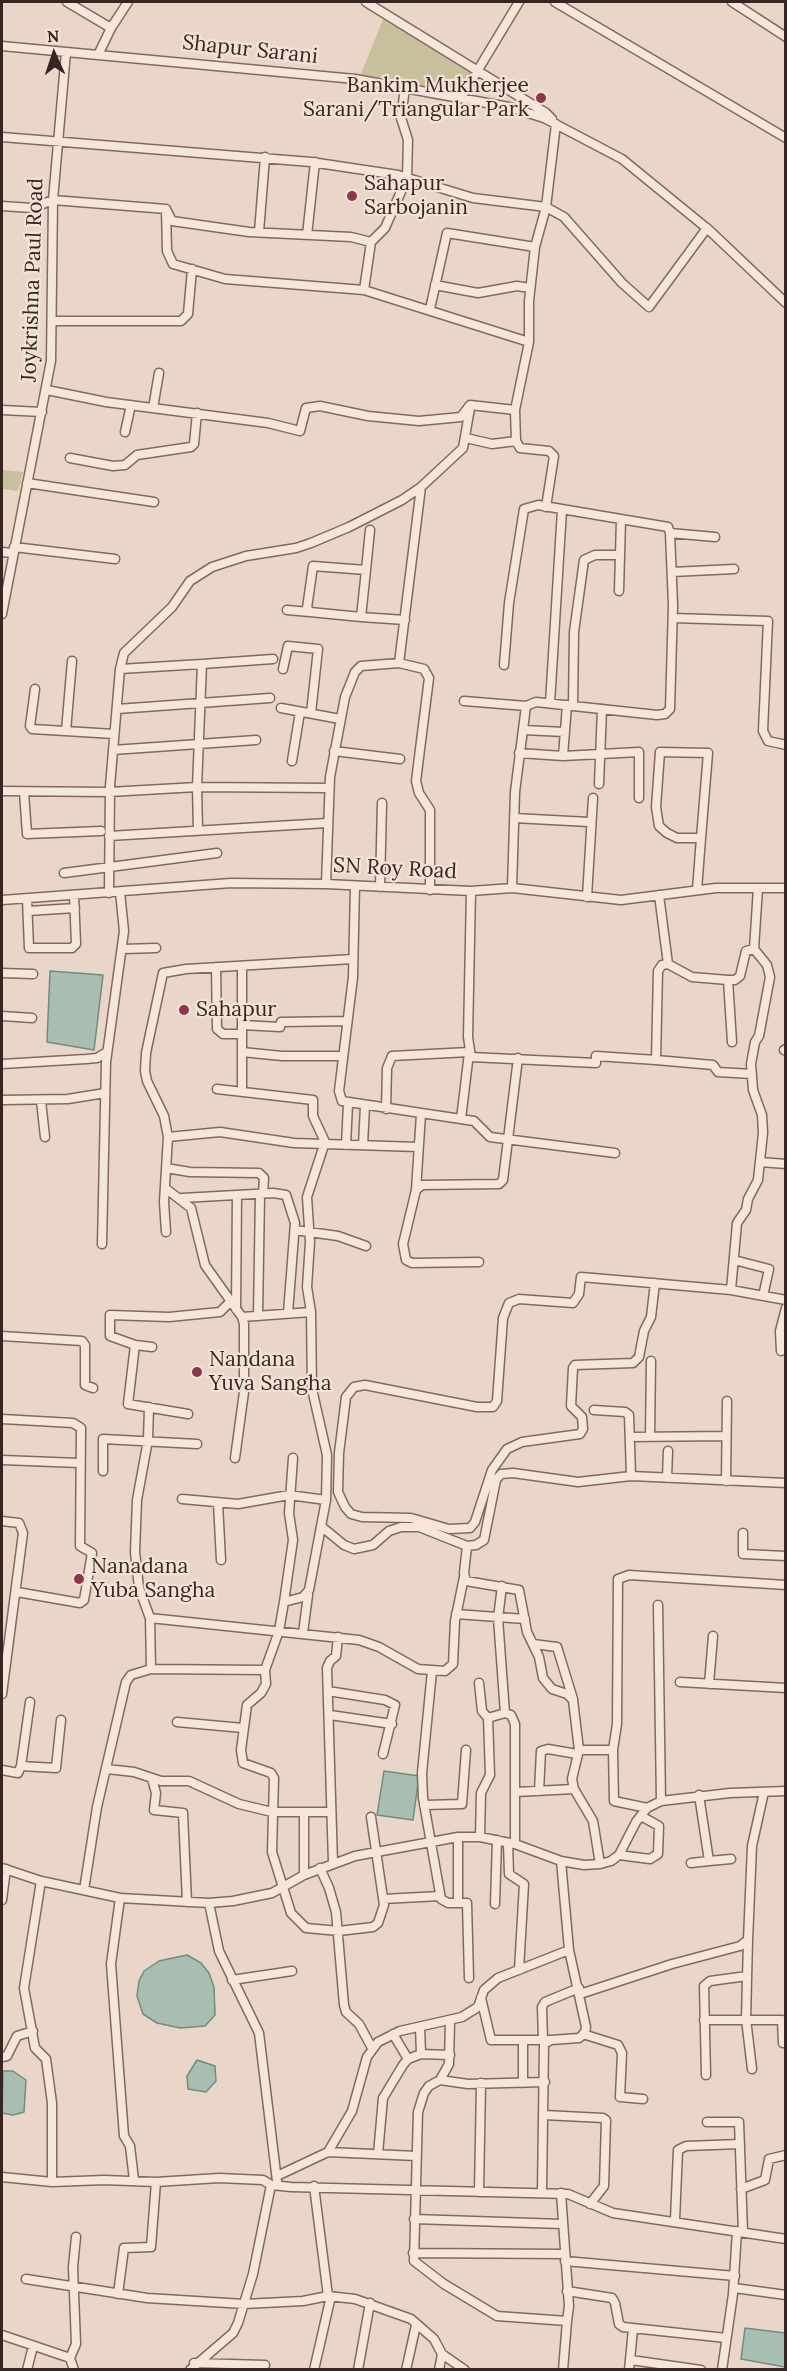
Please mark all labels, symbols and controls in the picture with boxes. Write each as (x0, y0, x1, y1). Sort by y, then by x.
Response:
north arrow (24, 24, 84, 84)
text: N (46, 26, 60, 46)
street label: Shapur Sarani (181, 30, 319, 70)
place label: Bankim Mukherjee Sarani/Triangular Park (303, 73, 529, 123)
marker: Bankim Mukherjee Sarani/Triangular Park (534, 91, 548, 105)
place label: Sahapur Sarbojanin (364, 171, 468, 221)
street label: Joykrishna Paul Road (17, 177, 49, 383)
marker: Sahapur Sarbojanin (345, 189, 359, 203)
street label: SN Roy Road (332, 853, 458, 885)
place label: Sahapur (196, 997, 276, 1023)
marker: Sahapur (177, 1003, 191, 1017)
place label: Nandana Yuva Sangha (209, 1347, 331, 1397)
marker: Nandana Yuva Sangha (190, 1365, 204, 1379)
place label: Nanadana Yuba Sangha (91, 1554, 215, 1604)
marker: Nanadana Yuba Sangha (72, 1572, 86, 1586)

